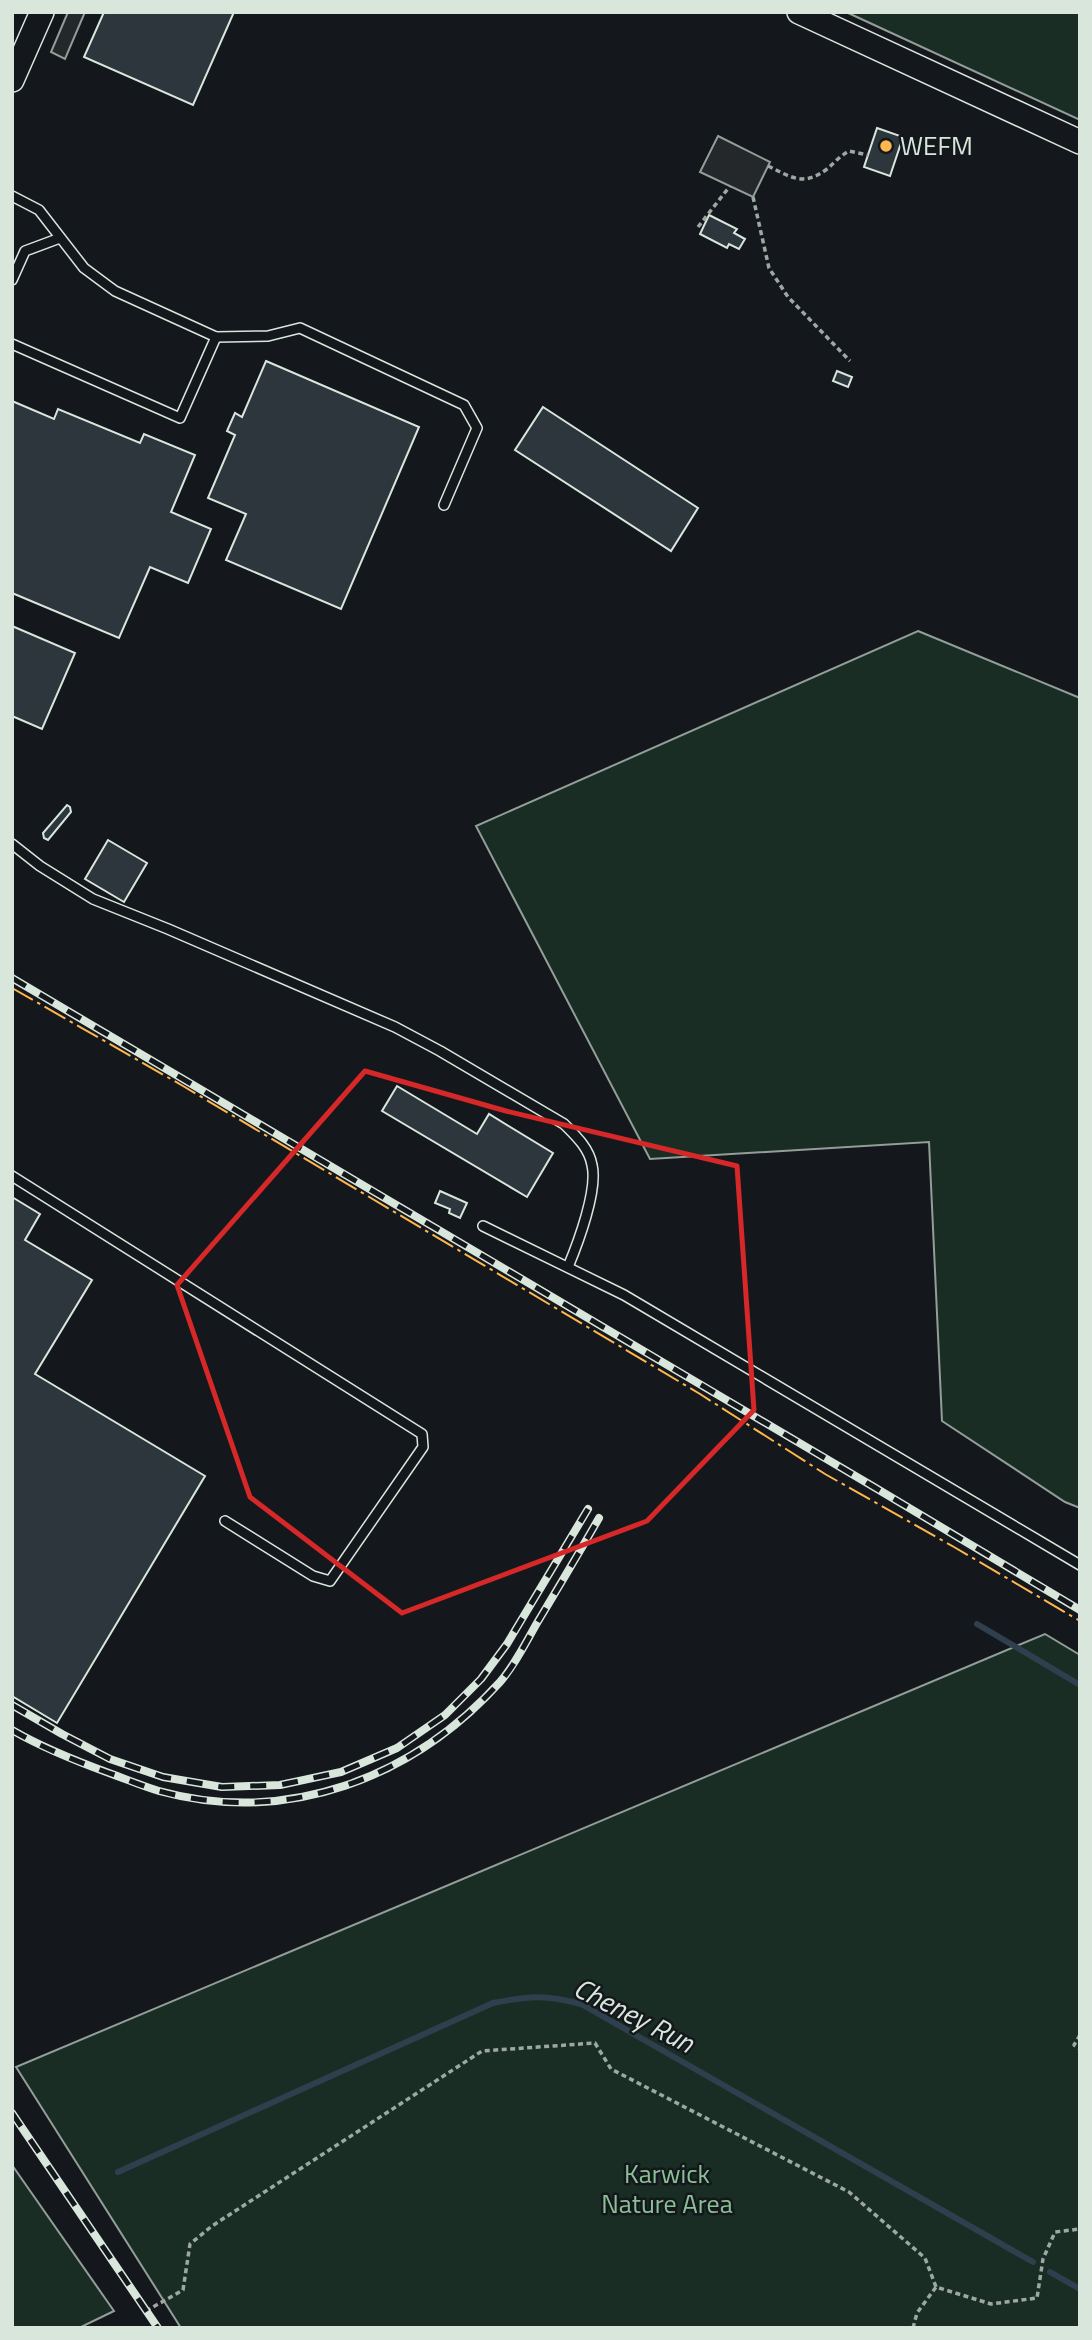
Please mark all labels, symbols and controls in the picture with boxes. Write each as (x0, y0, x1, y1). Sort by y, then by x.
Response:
place label: WEFM (900, 126, 973, 165)
marker: WEFM (878, 138, 894, 154)
water label: Cheney Run (566, 1966, 703, 2064)
park label: Karwick Nature Area (601, 2154, 733, 2223)

